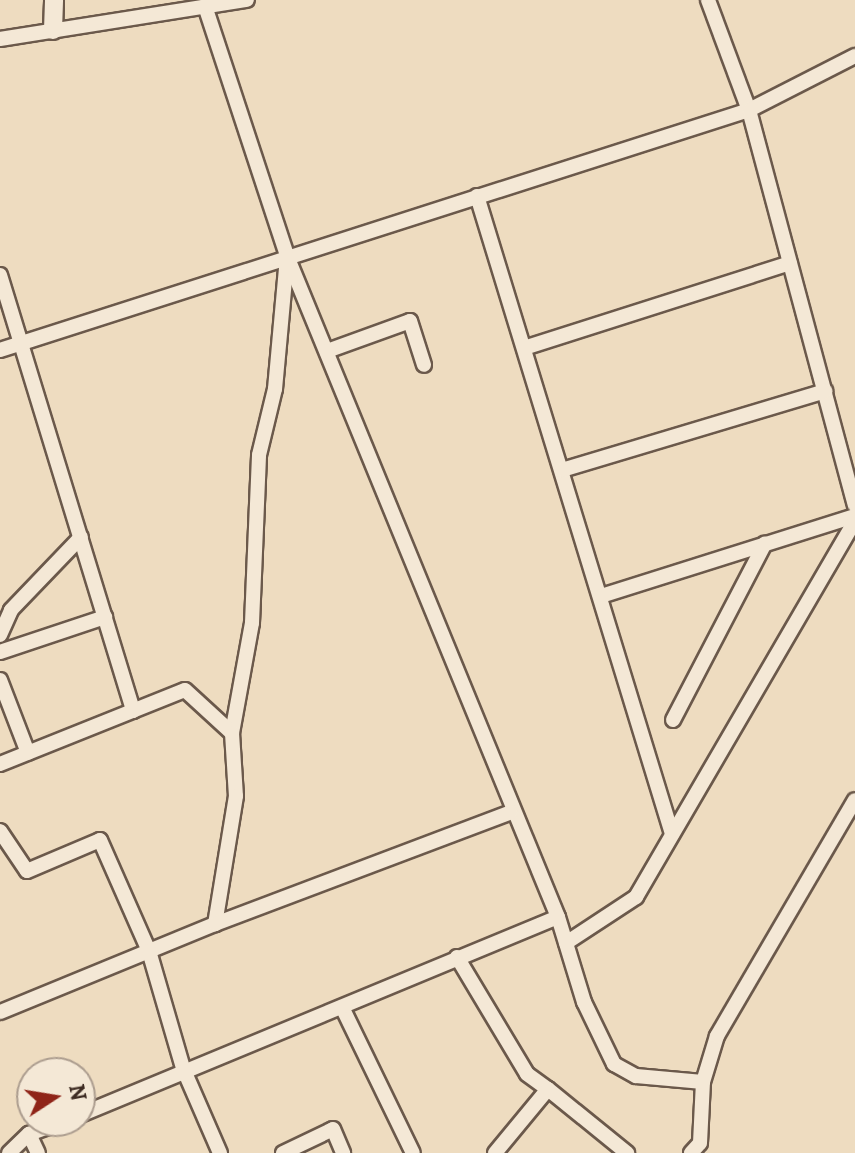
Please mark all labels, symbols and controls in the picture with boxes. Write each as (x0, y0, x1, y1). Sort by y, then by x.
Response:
north arrow (16, 1057, 96, 1137)
text: N (61, 1081, 94, 1103)

